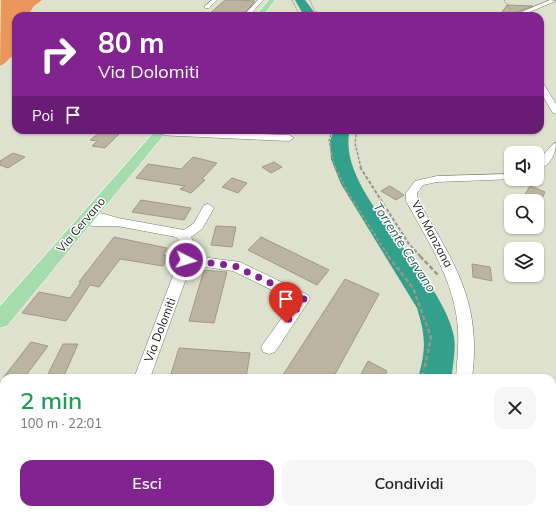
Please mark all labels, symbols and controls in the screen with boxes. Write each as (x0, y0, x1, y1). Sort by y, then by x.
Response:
text: 80 m (98, 25, 164, 60)
icon: right (32, 28, 84, 80)
text: Via Dolomiti (98, 60, 199, 83)
icon: arrive (62, 104, 84, 126)
text: Poi (32, 106, 54, 125)
map controls (504, 146, 544, 282)
button: sound (504, 146, 544, 186)
street label: Via Cervano (53, 194, 108, 256)
button: search (504, 194, 544, 234)
street label: Via Manzana (409, 198, 456, 270)
water label: Torrente Cervano (370, 199, 440, 295)
position arrow (165, 239, 207, 281)
button: layers (504, 242, 544, 282)
pin (269, 282, 303, 323)
icon: arrive (275, 288, 297, 310)
street label: Via Dolomiti (140, 295, 179, 364)
text: 2 min (20, 385, 82, 415)
button: close (494, 387, 536, 429)
text: 100 m · 22:01 (20, 415, 102, 431)
button: Esci (20, 460, 274, 506)
button: Condividi (282, 460, 536, 506)

